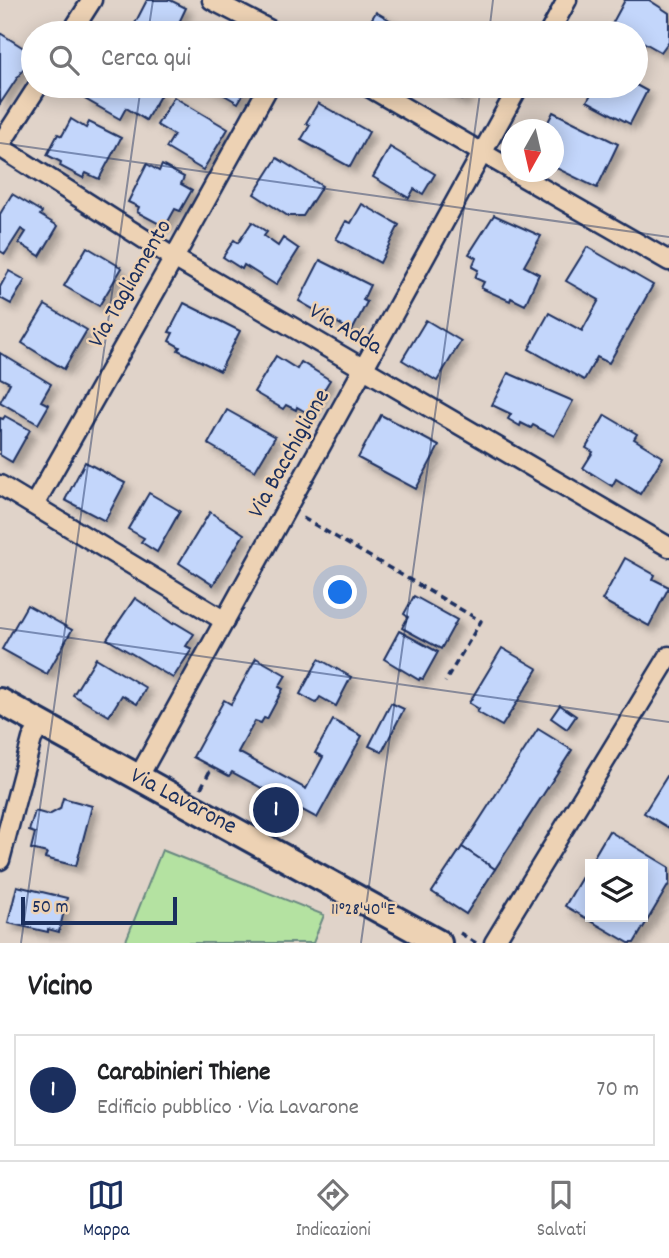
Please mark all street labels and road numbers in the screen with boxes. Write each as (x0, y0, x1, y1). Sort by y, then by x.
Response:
street label: Via Tagliamento (81, 214, 181, 354)
street label: Via Adda (302, 295, 389, 365)
street label: Via Bacchiglione (240, 383, 340, 525)
street label: Via Lavarone (124, 760, 242, 844)

